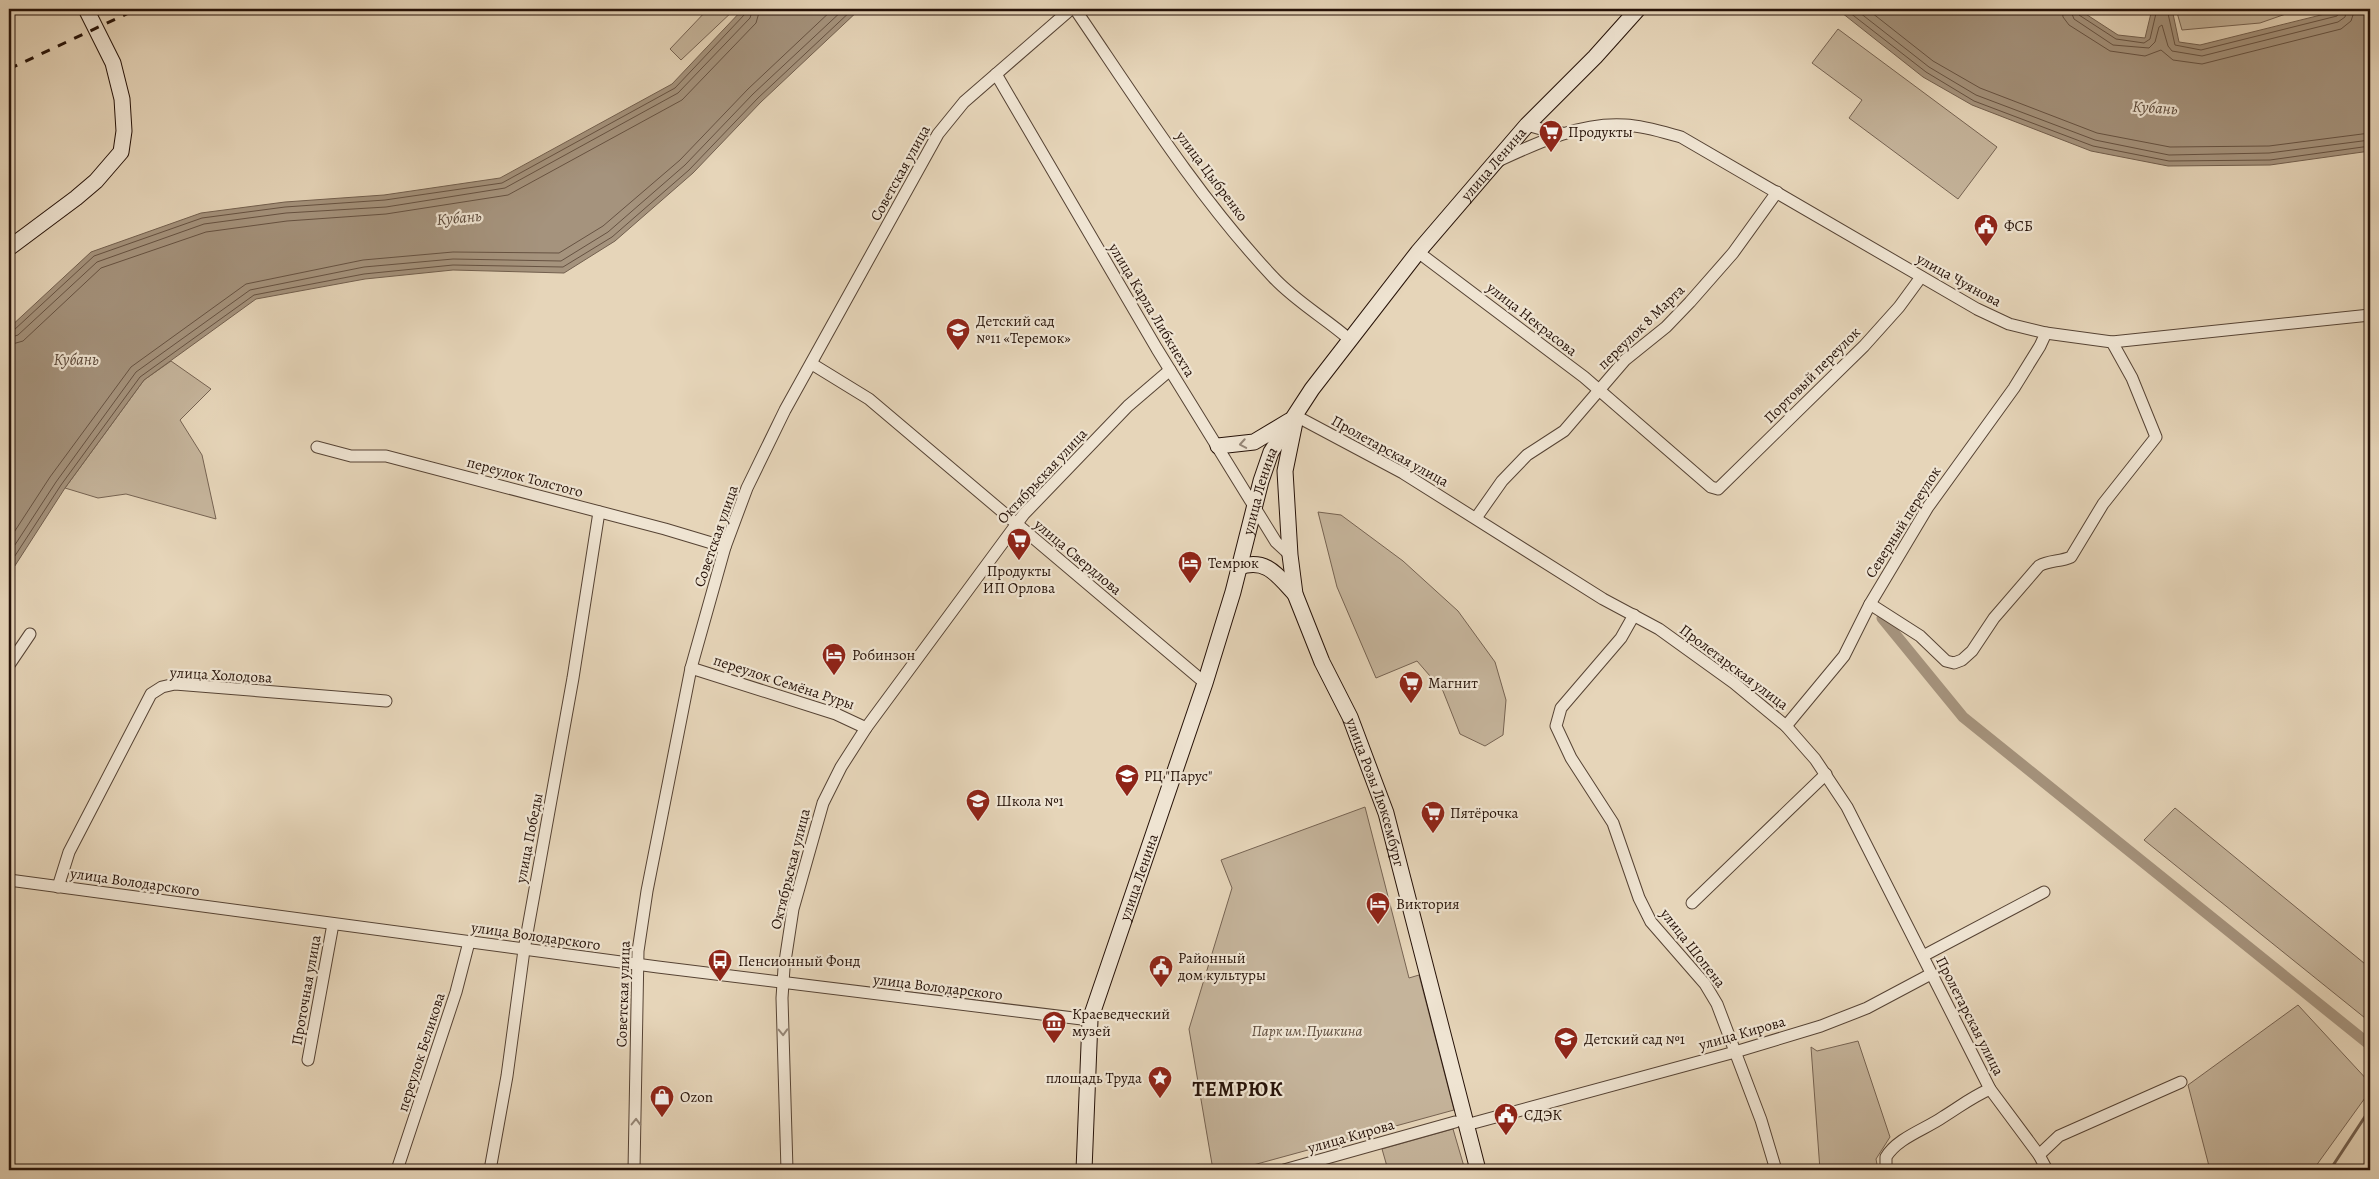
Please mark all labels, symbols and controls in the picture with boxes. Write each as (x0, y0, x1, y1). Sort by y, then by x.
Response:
water label: Кубань (2132, 95, 2179, 121)
supermarket icon: Продукты (1538, 119, 1564, 153)
street label: Советская улица (865, 121, 935, 225)
place label: Продукты (1568, 122, 1633, 142)
street label: улица Ленина (1456, 123, 1531, 206)
street label: улица Цыбренко (1171, 126, 1253, 225)
water label: Кубань (436, 205, 483, 231)
public building icon: ФСБ (1973, 213, 1999, 247)
place label: ФСБ (2004, 216, 2033, 236)
street label: улица Карла Либкнехта (1103, 238, 1200, 381)
street label: улица Чуянова (1912, 248, 2005, 312)
street label: улица Некрасова (1482, 277, 1581, 361)
street label: переулок 8 Марта (1593, 280, 1689, 374)
place label: Детский сад №11 «Теремок» (976, 311, 1071, 348)
school or university icon: Детский сад №11 «Теремок» (945, 317, 971, 351)
street label: Портовый переулок (1759, 322, 1865, 428)
water label: Кубань (53, 349, 99, 371)
street label: Пролетарская улица (1328, 410, 1452, 492)
street label: Октябрьская улица (992, 424, 1092, 528)
one-way arrow (1239, 438, 1248, 448)
street label: улица Ленина (1238, 442, 1282, 538)
street label: переулок Толстого (465, 452, 585, 502)
street label: Северный переулок (1861, 462, 1946, 582)
street label: Советская улица (689, 482, 743, 590)
street label: улица Свердлова (1029, 514, 1126, 600)
supermarket icon: Продукты ИП Орлова (1006, 527, 1032, 561)
hotel icon: Темрюк (1177, 550, 1203, 584)
place label: Темрюк (1208, 553, 1259, 573)
place label: Продукты ИП Орлова (983, 561, 1055, 598)
street label: Пролетарская улица (1676, 620, 1793, 715)
hotel icon: Робинзон (821, 642, 847, 676)
place label: Робинзон (852, 645, 916, 665)
street label: переулок Семёна Руры (711, 650, 857, 714)
street label: улица Холодова (168, 662, 273, 688)
supermarket icon: Магнит (1398, 670, 1424, 704)
place label: Магнит (1428, 673, 1478, 693)
street label: улица Розы Люксембург (1341, 714, 1410, 870)
school or university icon: РЦ "Парус" (1114, 763, 1140, 797)
place label: РЦ "Парус" (1144, 766, 1213, 786)
school or university icon: Школа №1 (965, 788, 991, 822)
street label: улица Победы (510, 791, 548, 886)
place label: Школа №1 (996, 791, 1064, 811)
supermarket icon: Пятёрочка (1420, 800, 1446, 834)
place label: Пятёрочка (1450, 803, 1519, 823)
street label: Октябрьская улица (765, 806, 815, 931)
street label: улица Ленина (1114, 831, 1163, 924)
street label: улица Володарского (68, 863, 201, 901)
hotel icon: Виктория (1365, 891, 1391, 925)
place label: Виктория (1396, 894, 1460, 914)
street label: улица Шопена (1655, 903, 1730, 992)
street label: улица Володарского (469, 917, 602, 955)
street label: Проточная улица (286, 933, 326, 1047)
street label: Советская улица (611, 940, 635, 1048)
bus stop icon: Пенсионный Фонд (707, 948, 733, 982)
place label: Районный дом культуры (1177, 948, 1266, 985)
place label: Пенсионный Фонд (738, 951, 860, 971)
street label: Пролетарская улица (1931, 953, 2009, 1079)
public building icon: Районный дом культуры (1148, 954, 1174, 988)
street label: улица Володарского (871, 969, 1004, 1005)
street label: переулок Беликова (392, 990, 450, 1114)
place label: Краеведческий музей (1072, 1004, 1170, 1041)
museum icon: Краеведческий музей (1041, 1010, 1067, 1044)
street label: улица Кирова (1695, 1011, 1788, 1055)
park label: Парк им.Пушкина (1252, 1021, 1362, 1041)
school or university icon: Детский сад №1 (1553, 1026, 1579, 1060)
one-way arrow (778, 1028, 788, 1036)
place label: Детский сад №1 (1584, 1029, 1685, 1049)
place icon: площадь Труда (1147, 1065, 1173, 1099)
place label: площадь Труда (1046, 1068, 1142, 1088)
district label: ТЕМРЮК (1192, 1076, 1284, 1103)
shop icon: Ozon (649, 1084, 675, 1118)
place label: Ozon (680, 1087, 713, 1107)
public building icon: СДЭК (1493, 1102, 1519, 1136)
place label: СДЭК (1524, 1105, 1562, 1125)
street label: улица Кирова (1304, 1114, 1397, 1158)
one-way arrow (631, 1117, 641, 1125)

